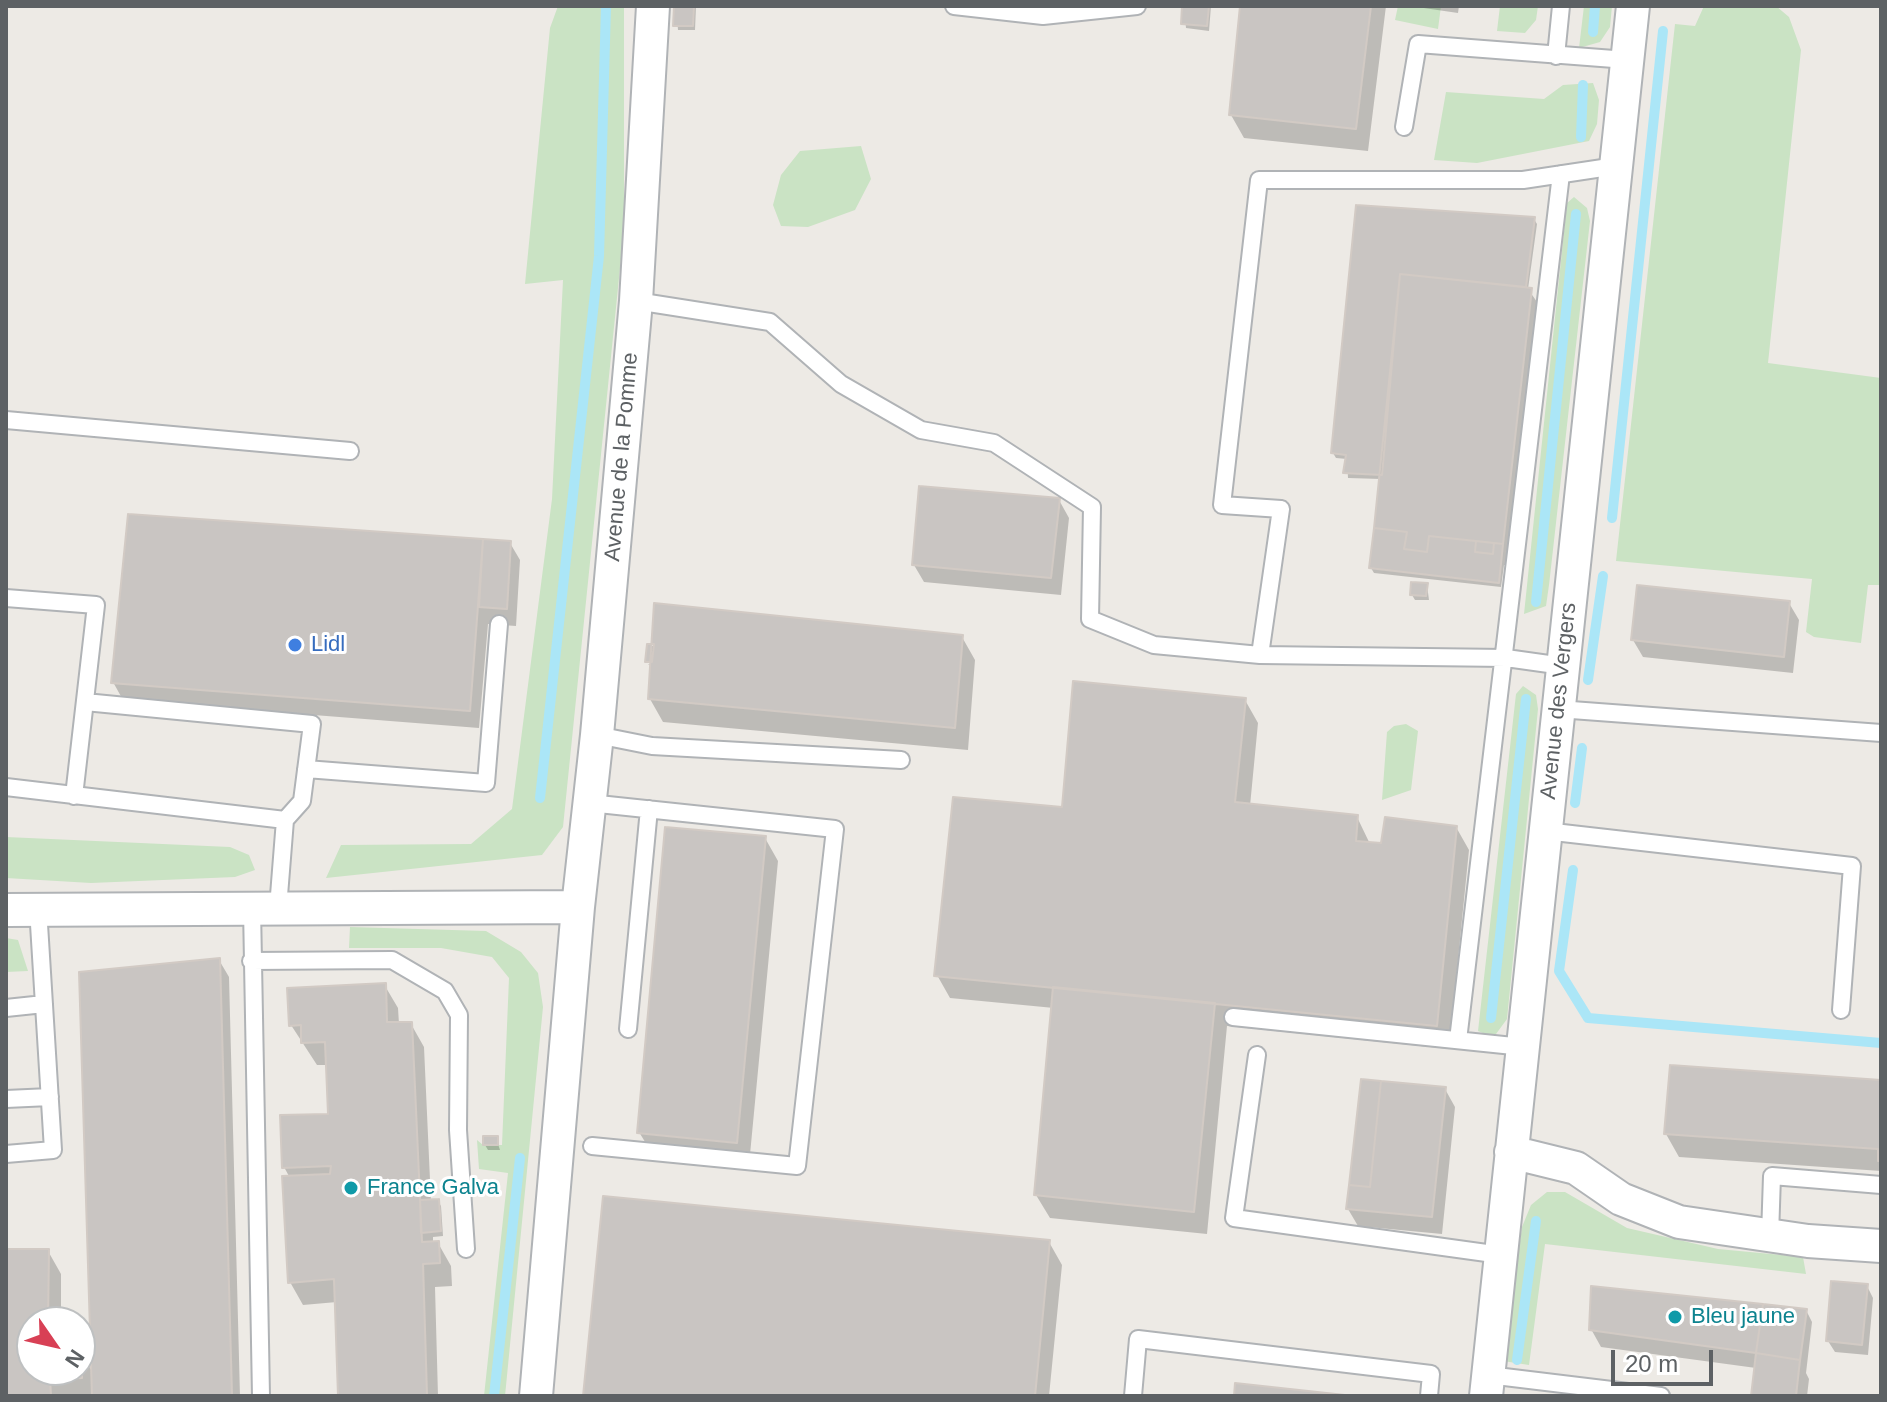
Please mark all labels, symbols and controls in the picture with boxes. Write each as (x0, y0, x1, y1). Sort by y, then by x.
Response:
street label: Avenue de la Pomme (600, 351, 644, 563)
street label: Avenue des Vergers (1536, 601, 1582, 801)
place label: Lidl (311, 632, 345, 658)
marker: Lidl (286, 636, 304, 654)
place label: France Galva (367, 1175, 499, 1201)
marker: France Galva (342, 1179, 360, 1197)
place label: Bleu jaune (1691, 1304, 1795, 1330)
north arrow (16, 1306, 96, 1386)
marker: Bleu jaune (1666, 1308, 1684, 1326)
scale bar (1615, 1334, 1717, 1384)
text: N (60, 1345, 89, 1372)
text: 20 m (1625, 1350, 1678, 1377)

